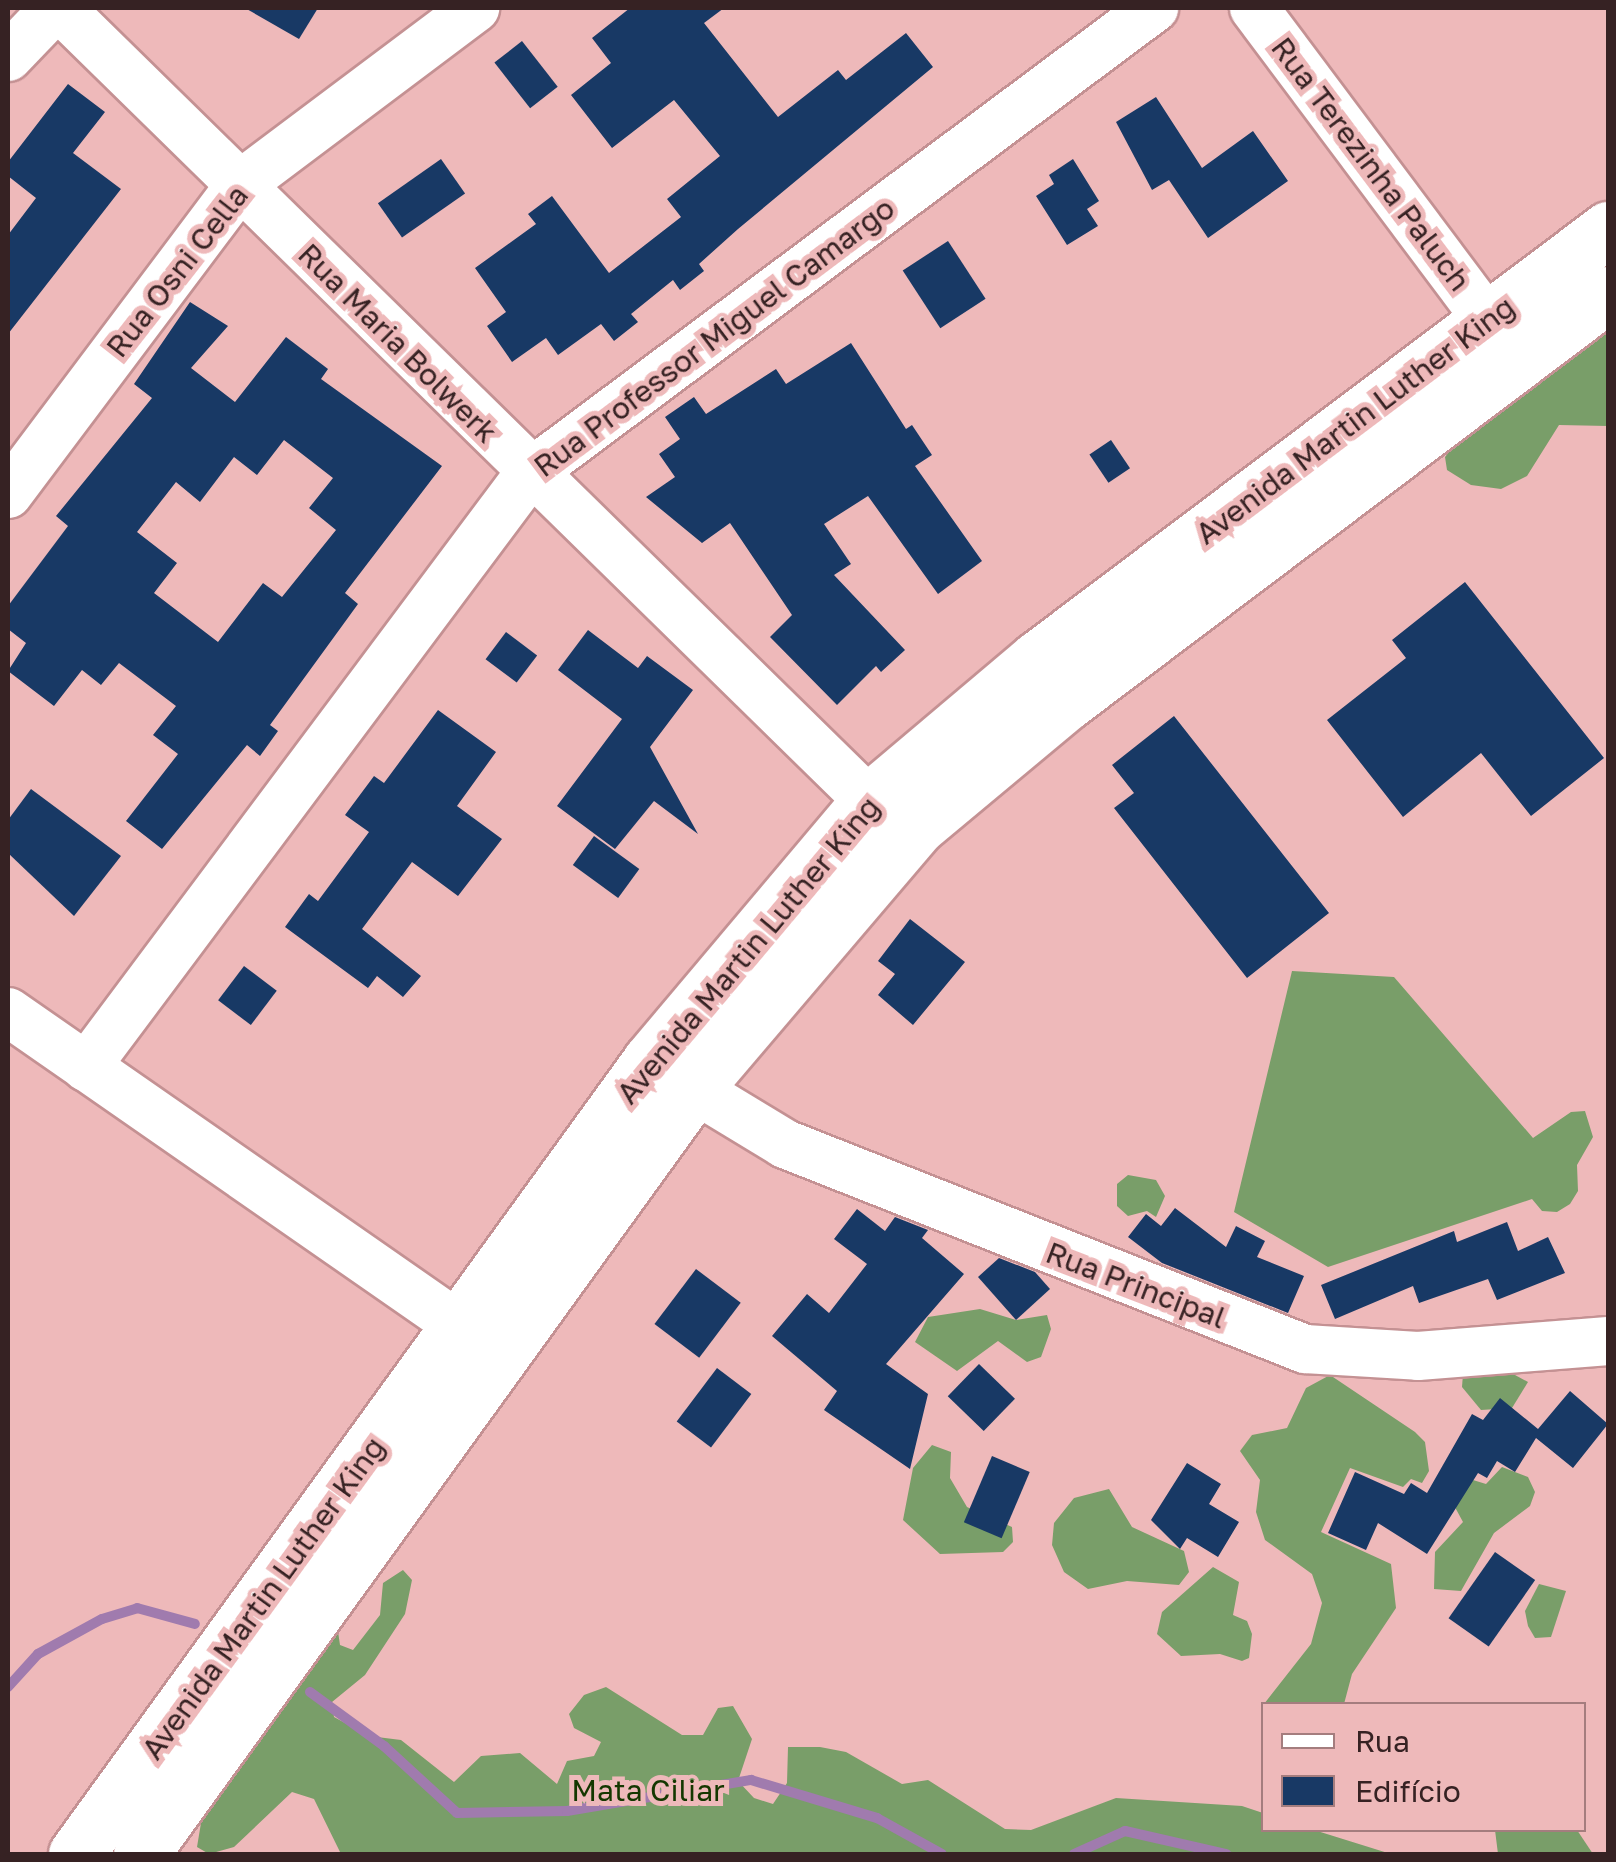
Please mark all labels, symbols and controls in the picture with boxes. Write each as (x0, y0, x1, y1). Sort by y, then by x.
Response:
street label: Rua Terezinha Paluch (1264, 30, 1478, 298)
street label: Rua Osni Cella (99, 178, 255, 364)
street label: Rua Professor Miguel Camargo (527, 190, 901, 484)
street label: Rua Maria Bolwerk (291, 236, 505, 450)
street label: Avenida Martin Luther King (1189, 288, 1521, 552)
street label: Avenida Martin Luther King (609, 789, 887, 1111)
street label: Rua Principal (1041, 1234, 1231, 1336)
street label: Avenida Martin Luther King (134, 1430, 392, 1766)
legend (1261, 1702, 1586, 1832)
text: Rua (1355, 1723, 1410, 1759)
park label: Mata Ciliar (571, 1772, 725, 1808)
text: Edifício (1355, 1773, 1461, 1809)

